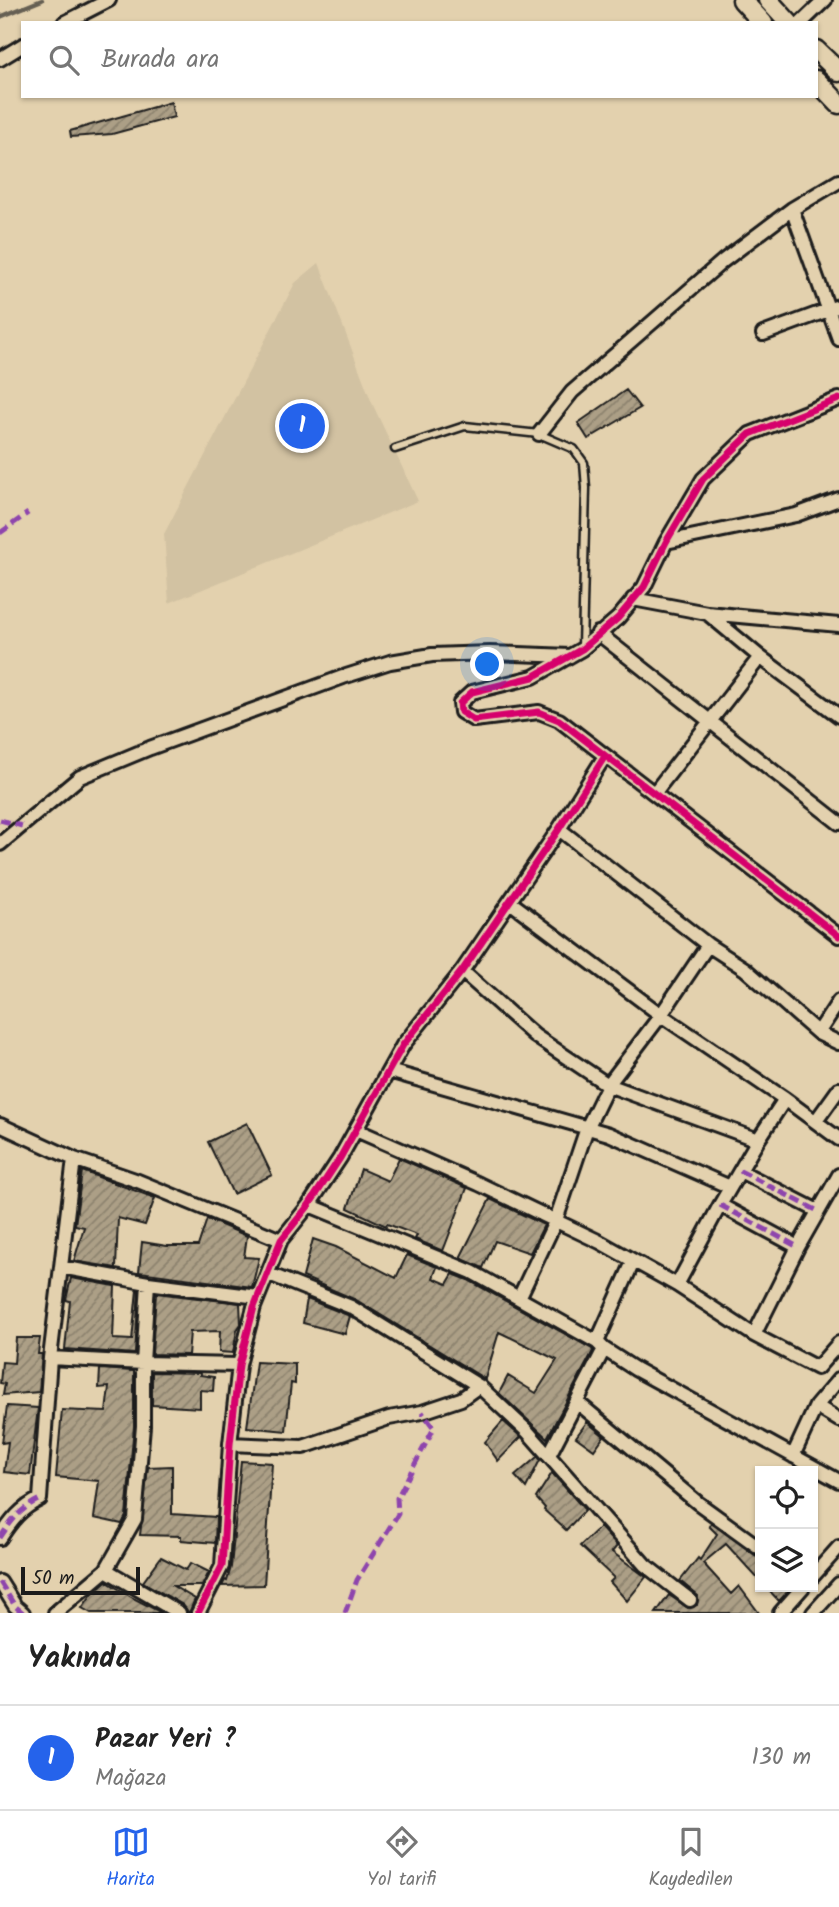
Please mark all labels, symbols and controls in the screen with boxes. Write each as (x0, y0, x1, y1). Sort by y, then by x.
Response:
search box (21, 21, 818, 98)
text: Burada ara (101, 39, 219, 81)
icon: search (45, 41, 83, 79)
pin: 1 (279, 400, 325, 452)
your location (470, 647, 504, 681)
map controls (755, 1466, 818, 1592)
button: locate (755, 1466, 818, 1529)
button: layers (755, 1529, 818, 1592)
scale bar (21, 1564, 140, 1596)
text: 50 m (32, 1564, 74, 1594)
text: Yakında (28, 1635, 131, 1683)
text: Pazar Yeri ? (95, 1719, 237, 1761)
text: 1 (48, 1740, 54, 1776)
text: 130 m (752, 1740, 811, 1776)
text: Mağaza (95, 1761, 166, 1797)
tab: Harita (106, 1823, 155, 1895)
tab: Yol tarifi (367, 1823, 436, 1895)
tab: Kaydedilen (648, 1823, 733, 1895)

